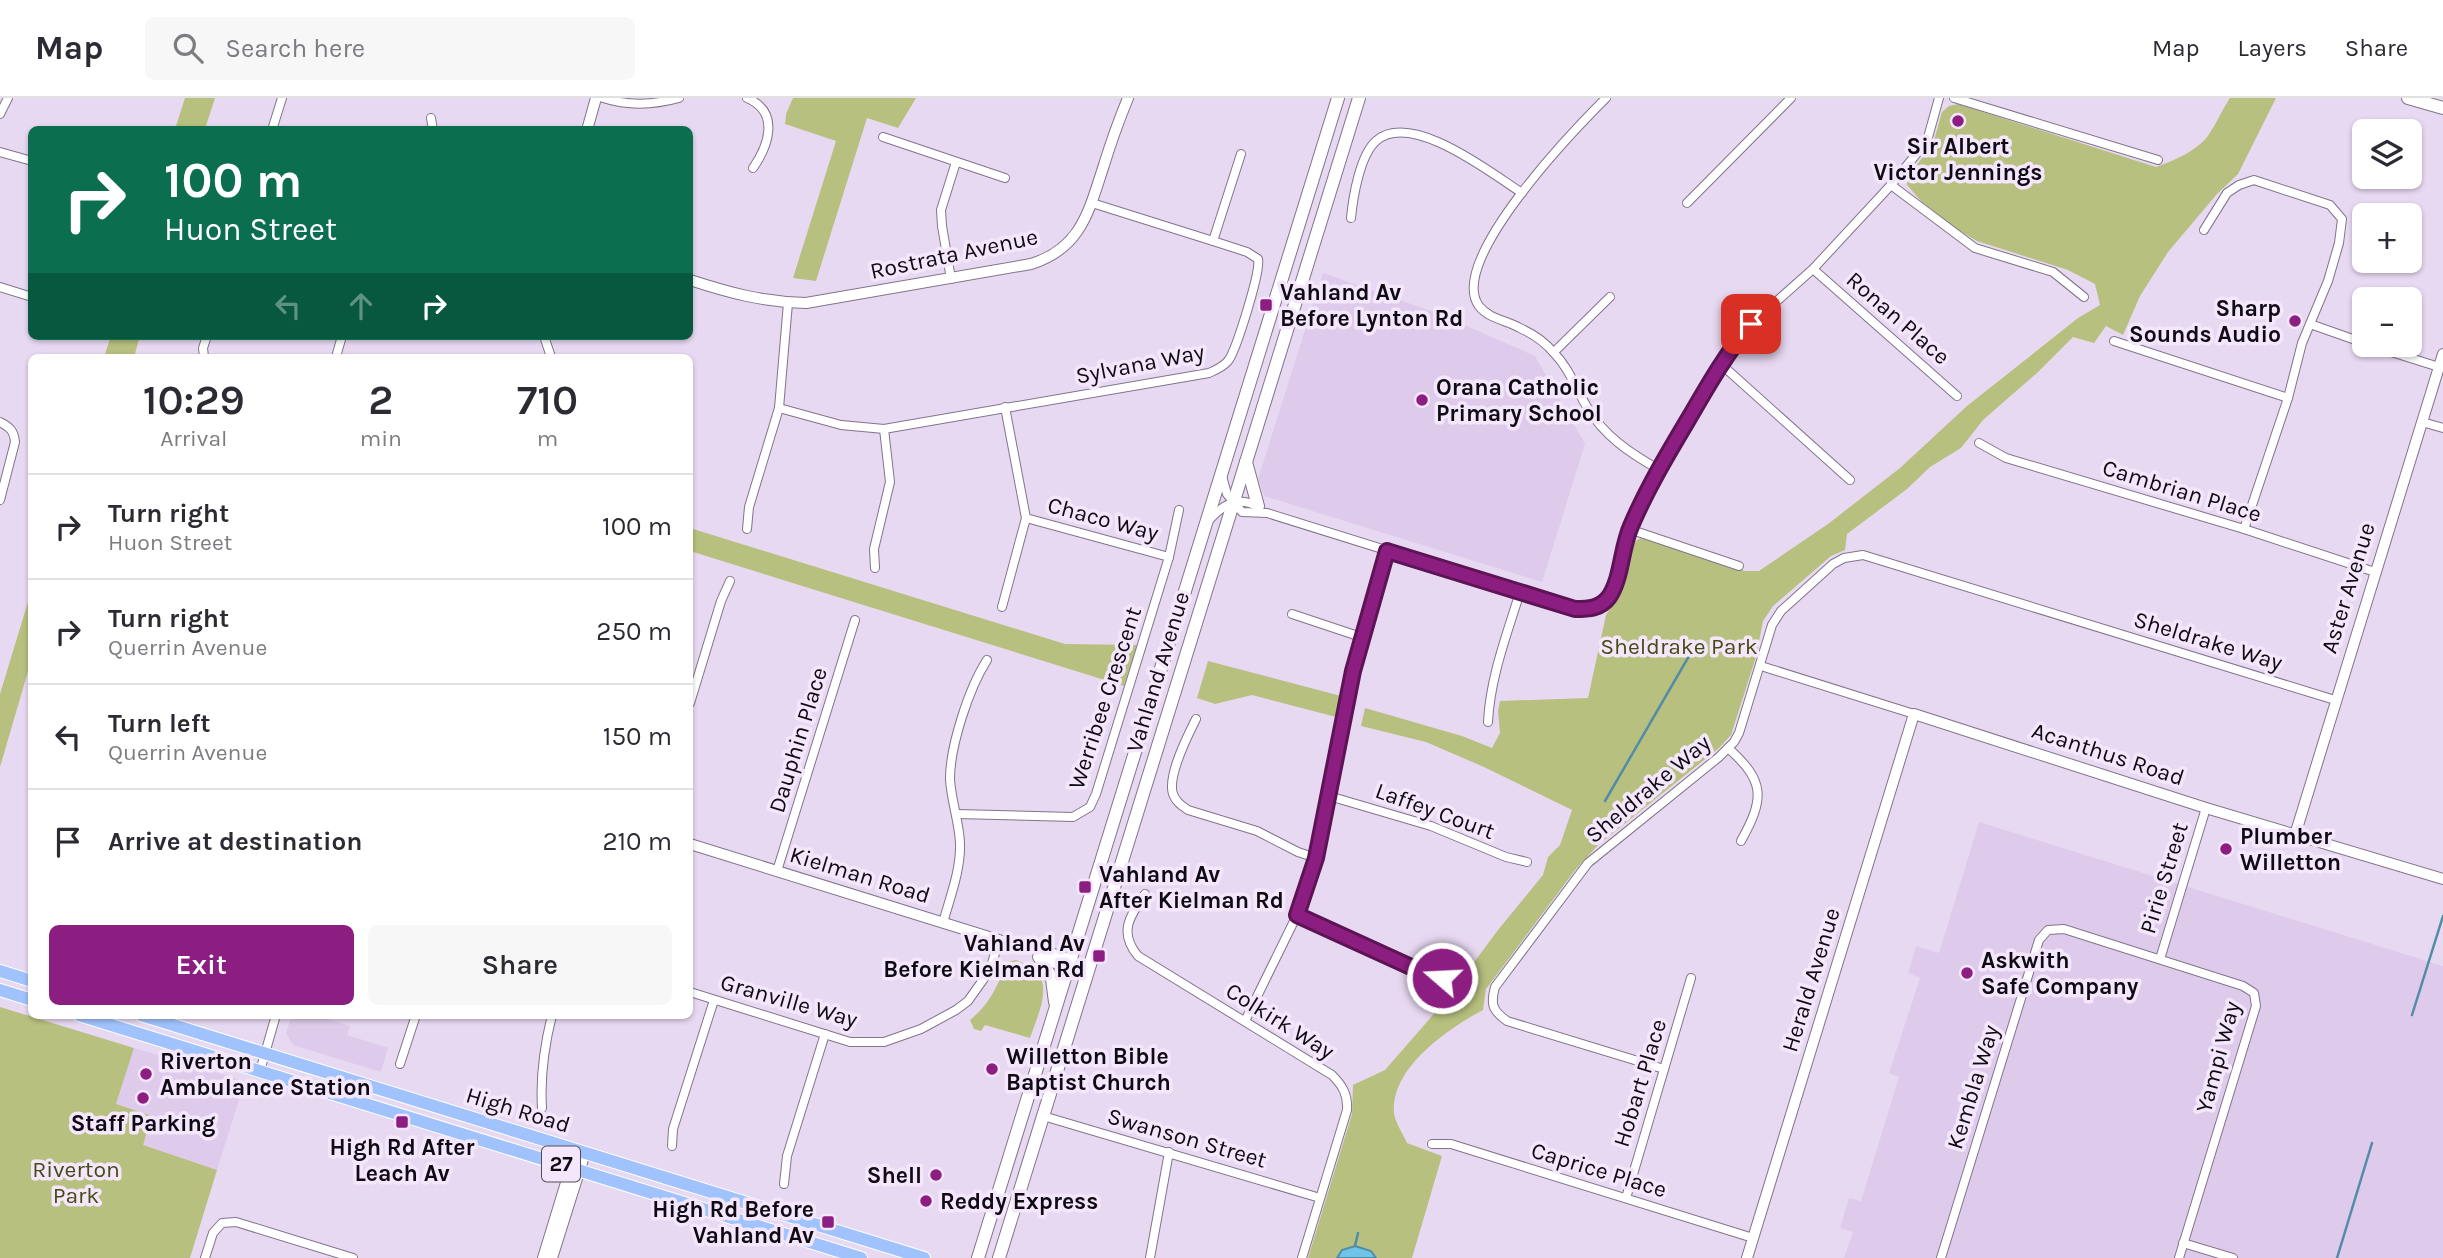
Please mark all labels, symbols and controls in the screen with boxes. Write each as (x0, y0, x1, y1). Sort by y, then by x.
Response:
search box (145, 17, 635, 80)
text: Map (35, 29, 103, 67)
icon: search (169, 29, 207, 67)
text: Search here (225, 33, 365, 64)
text: Map (2152, 34, 2200, 62)
text: Layers (2238, 34, 2307, 62)
text: Share (2345, 34, 2408, 62)
marker: Sir Albert Victor Jennings (1950, 113, 1966, 129)
map controls (2352, 119, 2422, 357)
button: layers (2352, 119, 2422, 189)
place label: Sir Albert Victor Jennings (1874, 133, 2042, 186)
text: 100 m (164, 152, 302, 209)
icon: right (49, 154, 140, 245)
button: + (2352, 203, 2422, 273)
text: Huon Street (164, 211, 337, 248)
street label: Rostrata Avenue (868, 223, 1040, 285)
street label: Ronan Place (1841, 266, 1955, 370)
place label: Vahland Av Before Lynton Rd (1280, 279, 1463, 332)
icon: left (269, 287, 307, 325)
icon: ahead (342, 287, 380, 325)
icon: right (415, 287, 453, 325)
button: − (2352, 287, 2422, 357)
pin (1721, 294, 1781, 354)
place label: Sharp Sounds Audio (2129, 295, 2281, 348)
marker: Vahland Av Before Lynton Rd (1258, 297, 1274, 313)
icon: arrive (1732, 305, 1770, 343)
marker: Sharp Sounds Audio (2287, 313, 2303, 329)
street label: Sylvana Way (1073, 338, 1207, 390)
place label: Orana Catholic Primary School (1436, 374, 1602, 427)
text: 10:29 (143, 375, 245, 425)
text: 2 (368, 375, 393, 425)
text: 710 (517, 375, 578, 425)
marker: Orana Catholic Primary School (1414, 392, 1430, 408)
text: Arrival (160, 425, 228, 452)
text: min (360, 425, 402, 452)
text: m (537, 425, 558, 452)
street label: Cambrian Place (2099, 454, 2265, 528)
street label: Chaco Way (1045, 491, 1162, 547)
text: Turn right (108, 498, 229, 529)
icon: right (49, 508, 87, 546)
text: 100 m (602, 511, 672, 542)
street label: Aster Avenue (2315, 519, 2381, 657)
text: Huon Street (108, 529, 232, 556)
street label: Vahland Avenue (1121, 588, 1195, 756)
text: Turn right (108, 603, 229, 634)
street label: Werribee Crescent (1063, 603, 1147, 793)
street label: Sheldrake Way (2130, 606, 2286, 677)
icon: right (49, 613, 87, 651)
text: 250 m (596, 616, 672, 647)
park label: Sheldrake Park (1600, 633, 1758, 660)
text: Querrin Avenue (108, 634, 267, 661)
street label: Dauphin Place (763, 664, 833, 816)
text: Turn left (108, 708, 210, 739)
street label: Acanthus Road (2028, 717, 2188, 791)
icon: left (49, 718, 87, 756)
text: 150 m (603, 721, 672, 752)
street label: Sheldrake Way (1580, 729, 1716, 849)
text: Querrin Avenue (108, 739, 267, 766)
street label: Laffey Court (1372, 777, 1499, 845)
street label: Pirie Street (2134, 819, 2194, 937)
icon: arrive (49, 823, 87, 861)
place label: Plumber Willetton (2240, 823, 2341, 876)
text: Arrive at destination (108, 826, 362, 857)
text: 210 m (602, 826, 672, 857)
street label: Kielman Road (786, 841, 934, 909)
marker: Plumber Willetton (2218, 841, 2234, 857)
place label: Vahland Av After Kielman Rd (1099, 861, 1284, 914)
marker: Vahland Av After Kielman Rd (1077, 879, 1093, 895)
street label: Herald Avenue (1776, 905, 1846, 1055)
button: Exit (49, 925, 354, 1005)
button: Share (368, 925, 672, 1005)
place label: Vahland Av Before Kielman Rd (883, 930, 1085, 983)
position arrow (1405, 941, 1479, 1015)
place label: Askwith Safe Company (1981, 947, 2139, 1000)
marker: Vahland Av Before Kielman Rd (1091, 948, 1107, 964)
marker: Askwith Safe Company (1959, 965, 1975, 981)
street label: Granville Way (717, 969, 861, 1034)
street label: Colkirk Way (1221, 977, 1339, 1065)
street label: Yampi Way (2190, 998, 2246, 1116)
street label: Hobart Place (1608, 1016, 1672, 1150)
street label: Kembla Way (1941, 1021, 2005, 1152)
place label: Willetton Bible Baptist Church (1006, 1043, 1171, 1096)
place label: Riverton Ambulance Station (160, 1048, 371, 1101)
marker: Willetton Bible Baptist Church (984, 1061, 1000, 1077)
marker: Riverton Ambulance Station (138, 1066, 154, 1082)
street label: High Road (463, 1081, 573, 1139)
marker: Staff Parking (135, 1090, 151, 1106)
street label: Swanson Street (1104, 1102, 1270, 1174)
place label: Staff Parking (71, 1110, 215, 1137)
marker: High Rd After Leach Av (394, 1114, 410, 1130)
place label: High Rd After Leach Av (330, 1134, 474, 1187)
street label: Caprice Place (1528, 1137, 1670, 1203)
road number: 27 (542, 1146, 580, 1182)
park label: Riverton Park (32, 1156, 120, 1209)
place label: Shell (867, 1162, 922, 1189)
marker: Shell (928, 1167, 944, 1183)
place label: Reddy Express (940, 1188, 1098, 1215)
marker: Reddy Express (918, 1193, 934, 1209)
place label: High Rd Before Vahland Av (652, 1196, 814, 1249)
marker: High Rd Before Vahland Av (820, 1214, 836, 1230)

